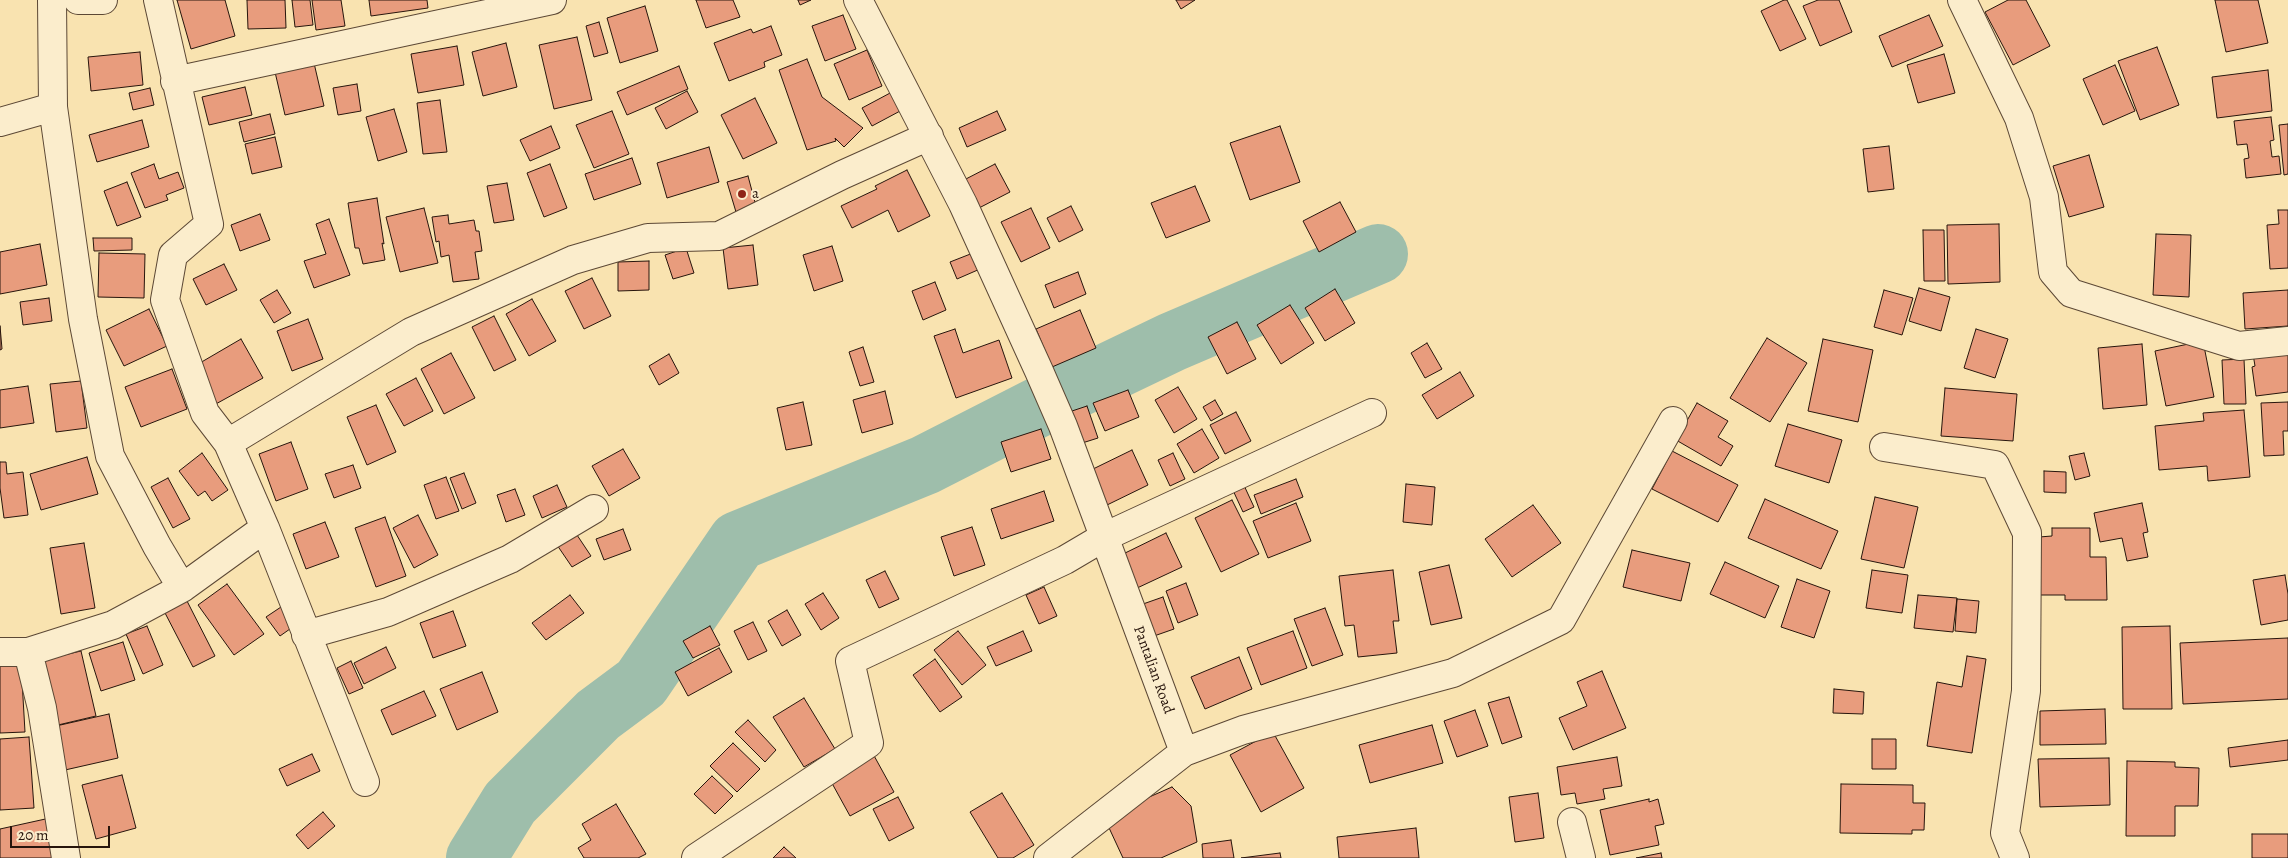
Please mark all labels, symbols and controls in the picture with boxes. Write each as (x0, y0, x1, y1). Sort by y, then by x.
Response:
place label: a (752, 185, 759, 203)
marker: a (736, 188, 748, 200)
street label: Pantalian Road (1129, 624, 1177, 716)
scale bar (12, 816, 112, 848)
text: 20 m (18, 825, 49, 845)

